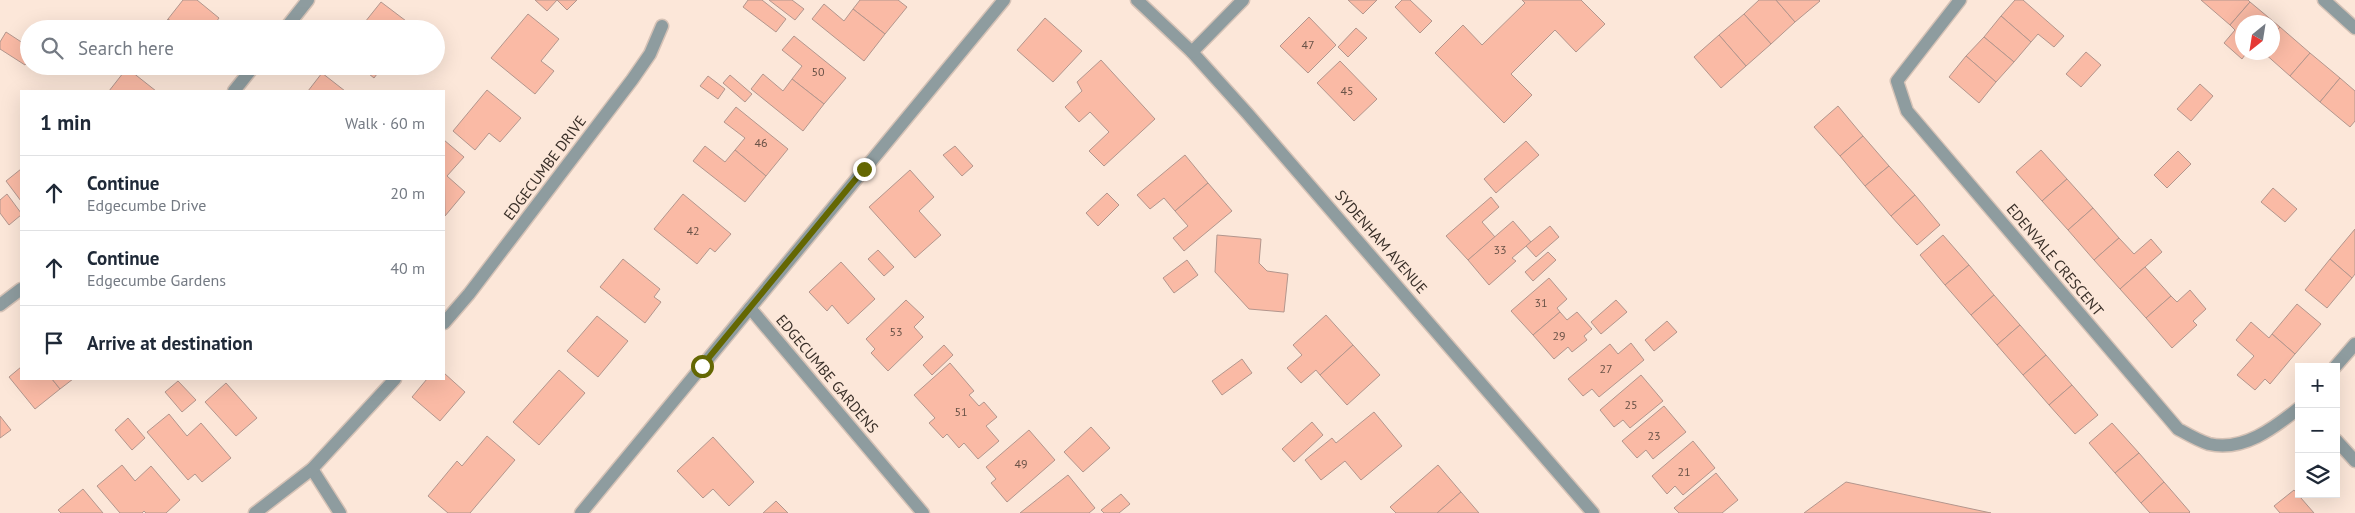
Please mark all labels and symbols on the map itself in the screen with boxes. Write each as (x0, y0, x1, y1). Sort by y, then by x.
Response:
north arrow (2235, 15, 2280, 60)
house number: 47 (1301, 37, 1315, 52)
house number: 50 (811, 64, 825, 79)
house number: 45 (1340, 83, 1354, 98)
street label: EDGECUMBE DRIVE (499, 112, 590, 224)
house number: 46 (754, 135, 768, 150)
route end (853, 158, 876, 181)
street label: SYDENHAM AVENUE (1331, 186, 1432, 297)
street label: EDENVALE CRESCENT (2003, 200, 2108, 320)
house number: 42 (686, 223, 700, 238)
house number: 33 (1493, 242, 1507, 257)
house number: 31 (1534, 295, 1548, 310)
street label: EDGECUMBE GARDENS (772, 311, 883, 437)
house number: 53 (889, 324, 903, 339)
house number: 29 (1552, 328, 1566, 343)
route start (691, 355, 714, 378)
house number: 27 (1599, 361, 1613, 376)
house number: 25 (1624, 397, 1638, 412)
house number: 51 (954, 404, 968, 419)
house number: 23 (1647, 428, 1661, 443)
house number: 49 (1014, 456, 1028, 471)
house number: 21 (1677, 464, 1691, 479)

